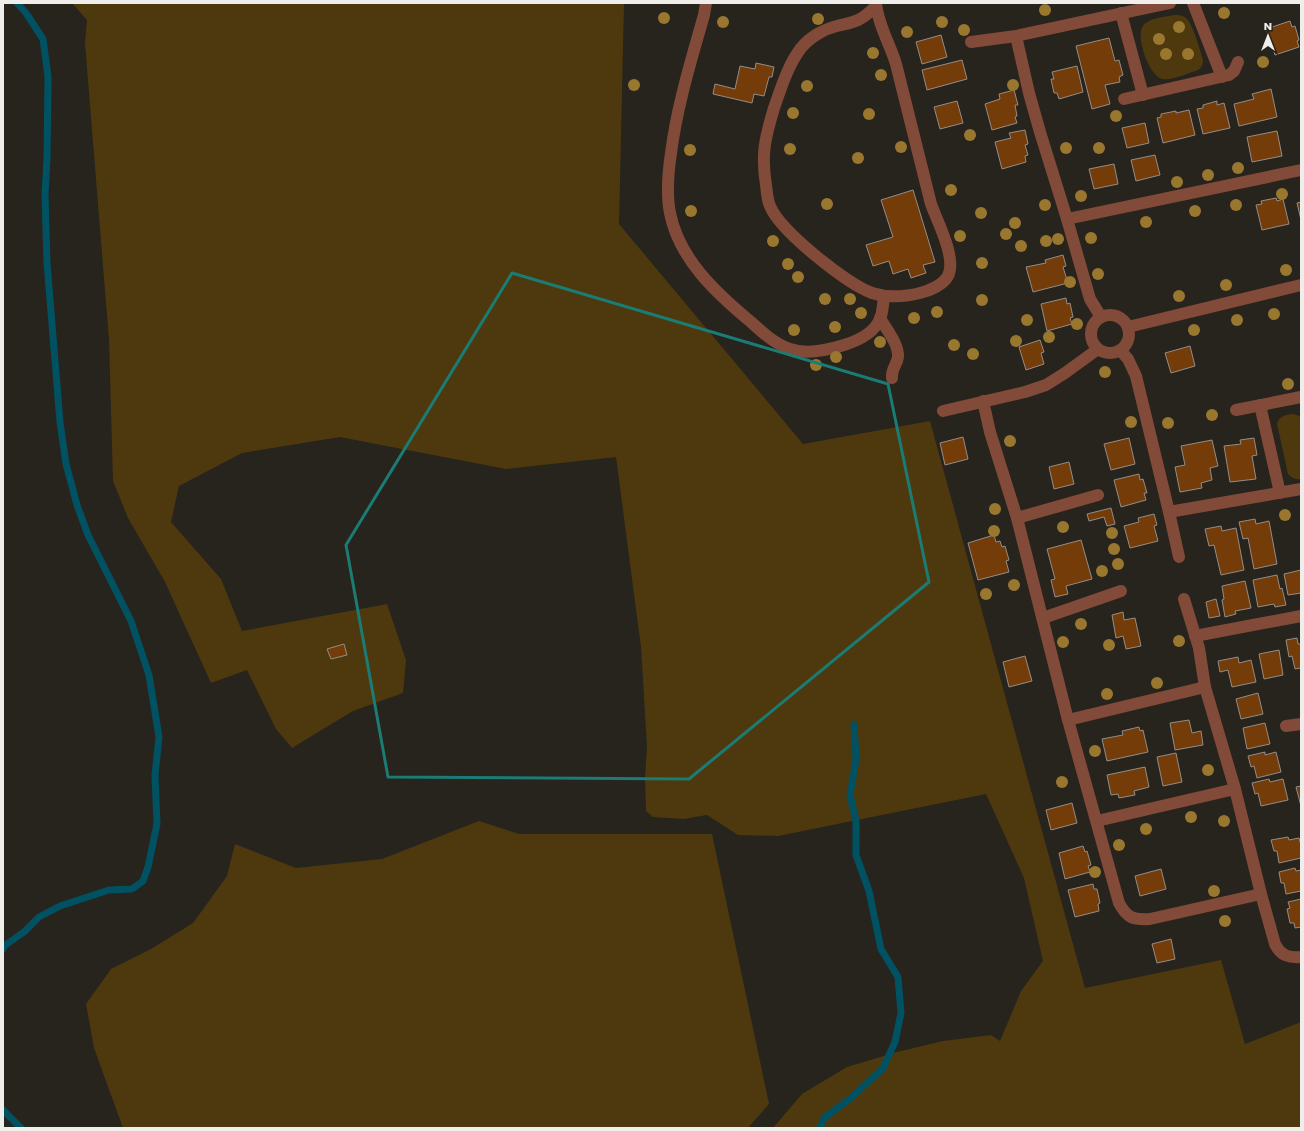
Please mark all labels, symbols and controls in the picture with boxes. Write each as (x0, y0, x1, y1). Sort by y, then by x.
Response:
north arrow (1248, 16, 1288, 56)
text: N (1264, 18, 1272, 34)

